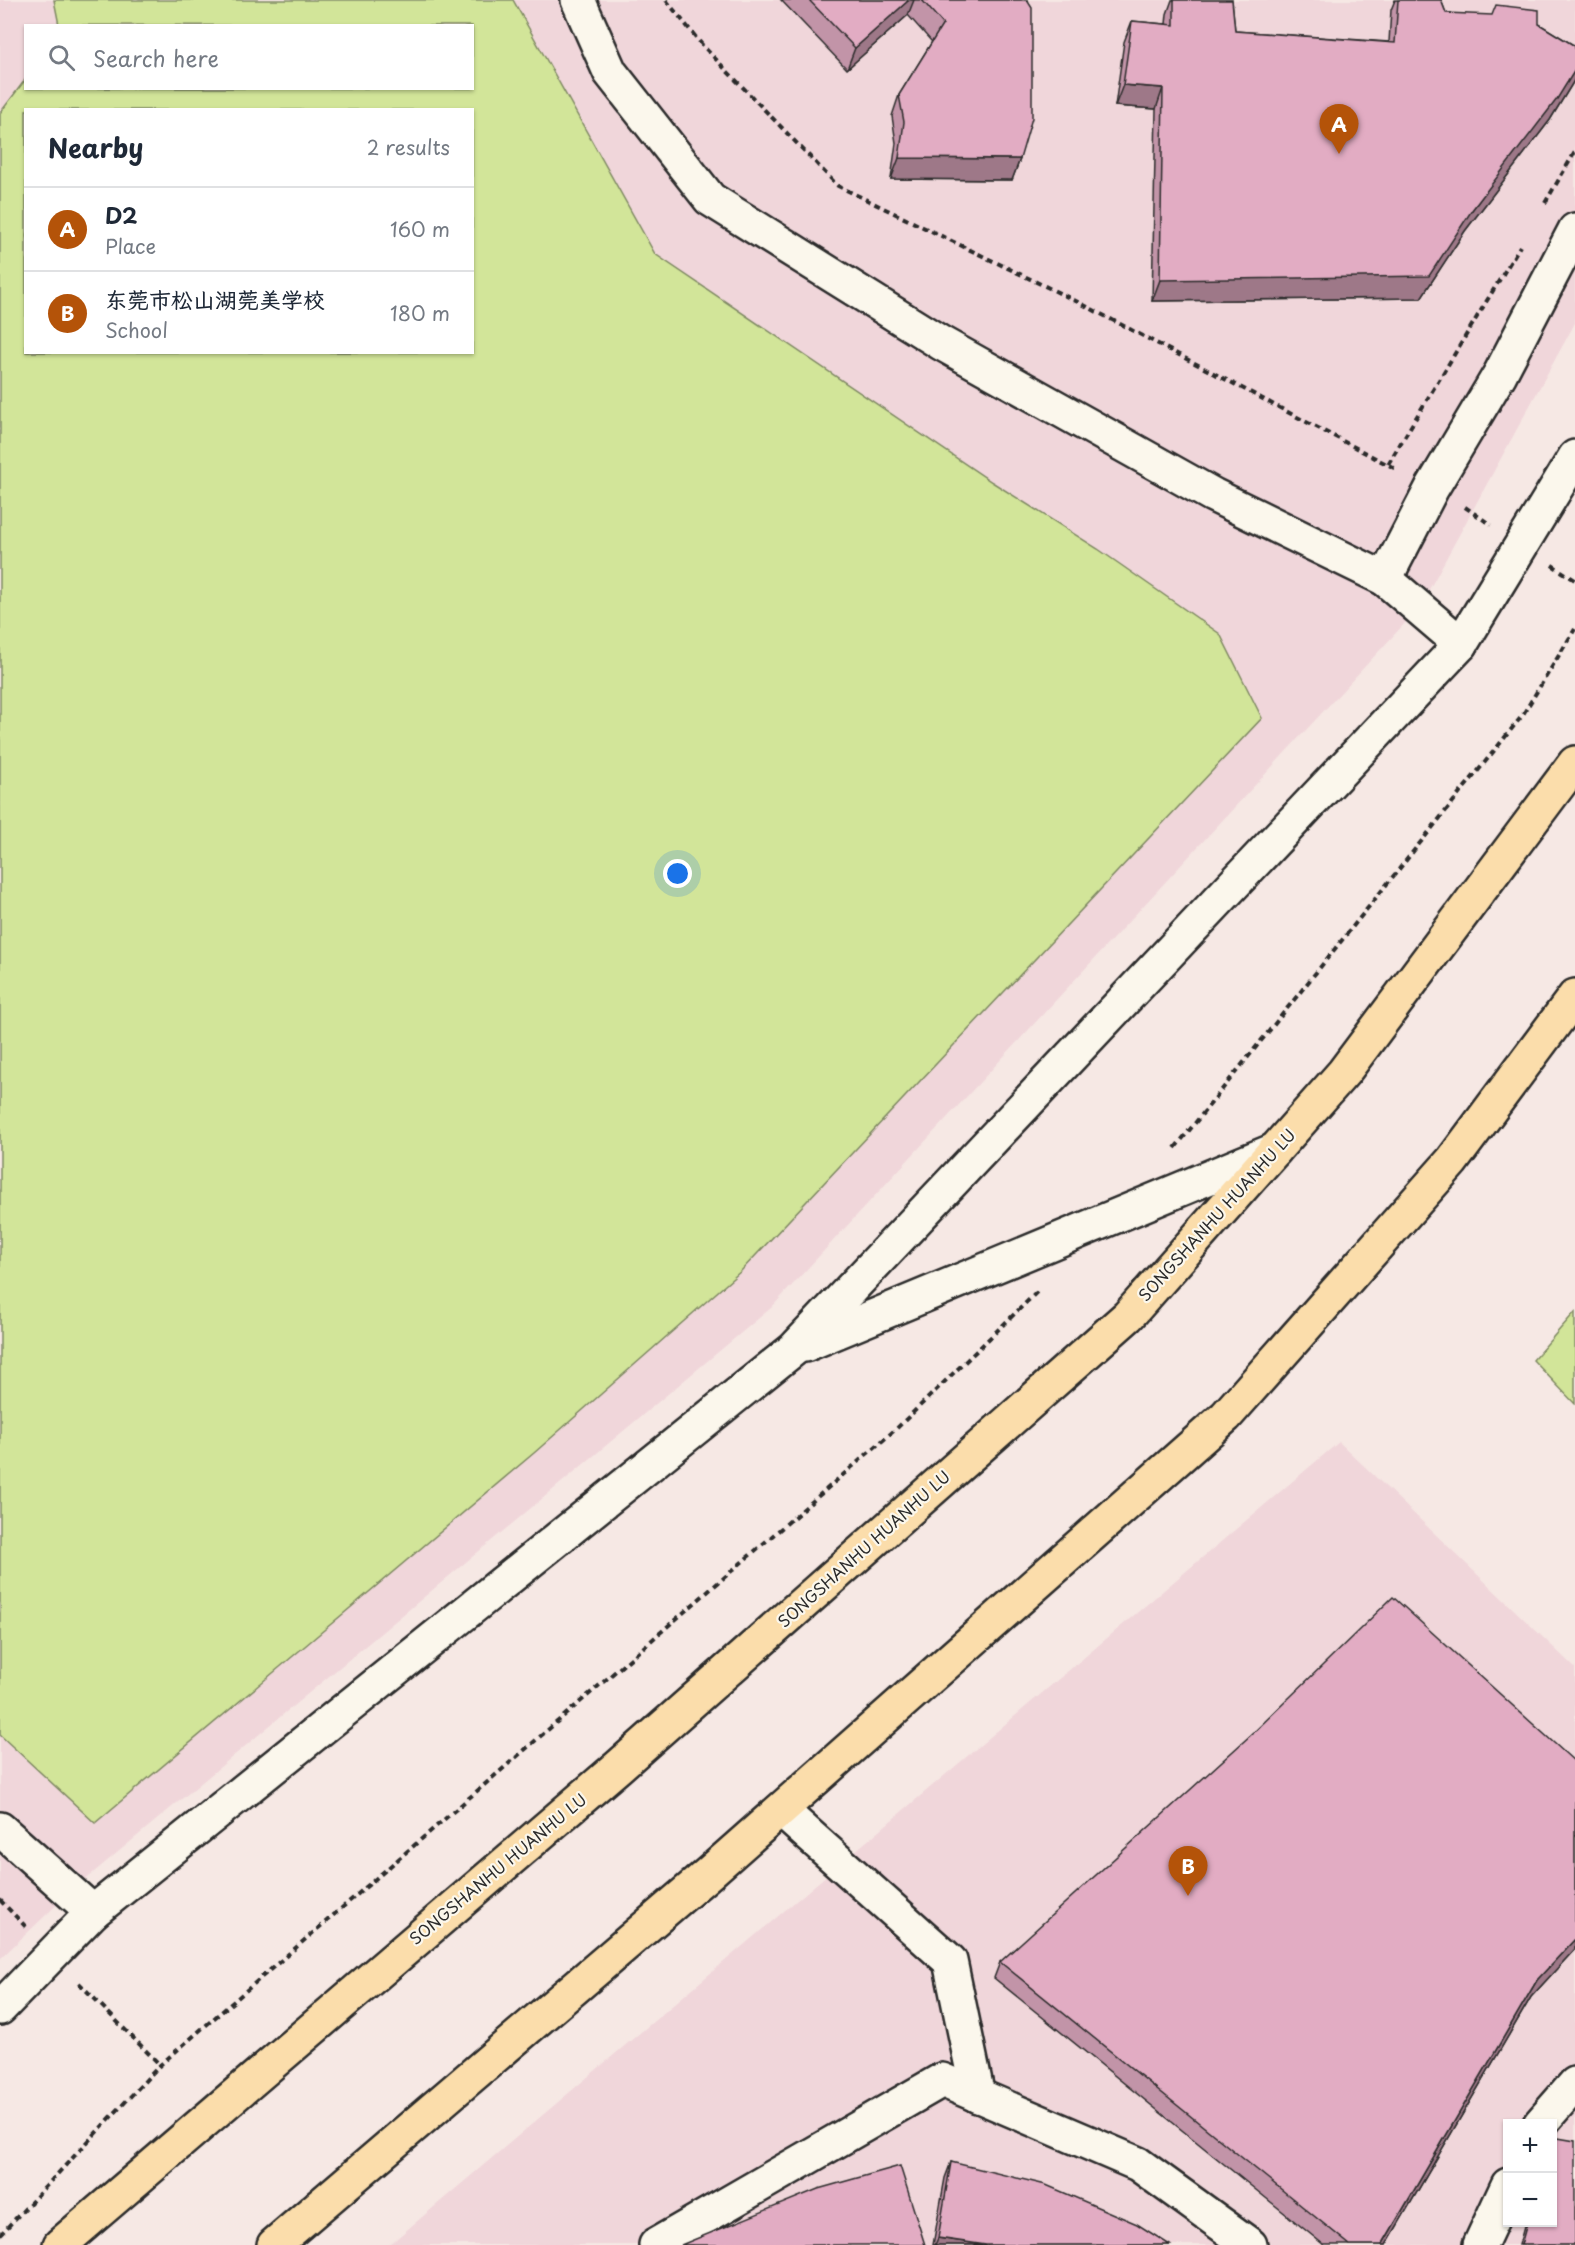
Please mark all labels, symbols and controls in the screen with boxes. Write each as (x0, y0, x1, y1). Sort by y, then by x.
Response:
search box (24, 24, 474, 90)
icon: search (45, 41, 78, 74)
text: Search here (93, 41, 219, 74)
pin: A (1320, 104, 1358, 154)
text: Nearby (48, 128, 143, 167)
text: 2 results (367, 132, 450, 162)
text: D2 (105, 198, 137, 231)
text: A (60, 214, 75, 244)
text: 160 m (390, 214, 450, 244)
text: Place (105, 231, 156, 261)
text: 东莞市松山湖莞美学校 (105, 282, 325, 315)
text: B (61, 298, 74, 328)
text: 180 m (390, 298, 450, 328)
text: School (105, 315, 168, 345)
your location (663, 859, 692, 888)
street label: SONGSHANHU HUANHU LU (1132, 1123, 1300, 1306)
street label: SONGSHANHU HUANHU LU (772, 1464, 955, 1632)
street label: SONGSHANHU HUANHU LU (404, 1787, 591, 1950)
pin: B (1168, 1846, 1208, 1896)
map controls (1503, 2119, 1557, 2227)
button: + (1503, 2119, 1557, 2173)
button: − (1503, 2173, 1557, 2227)

